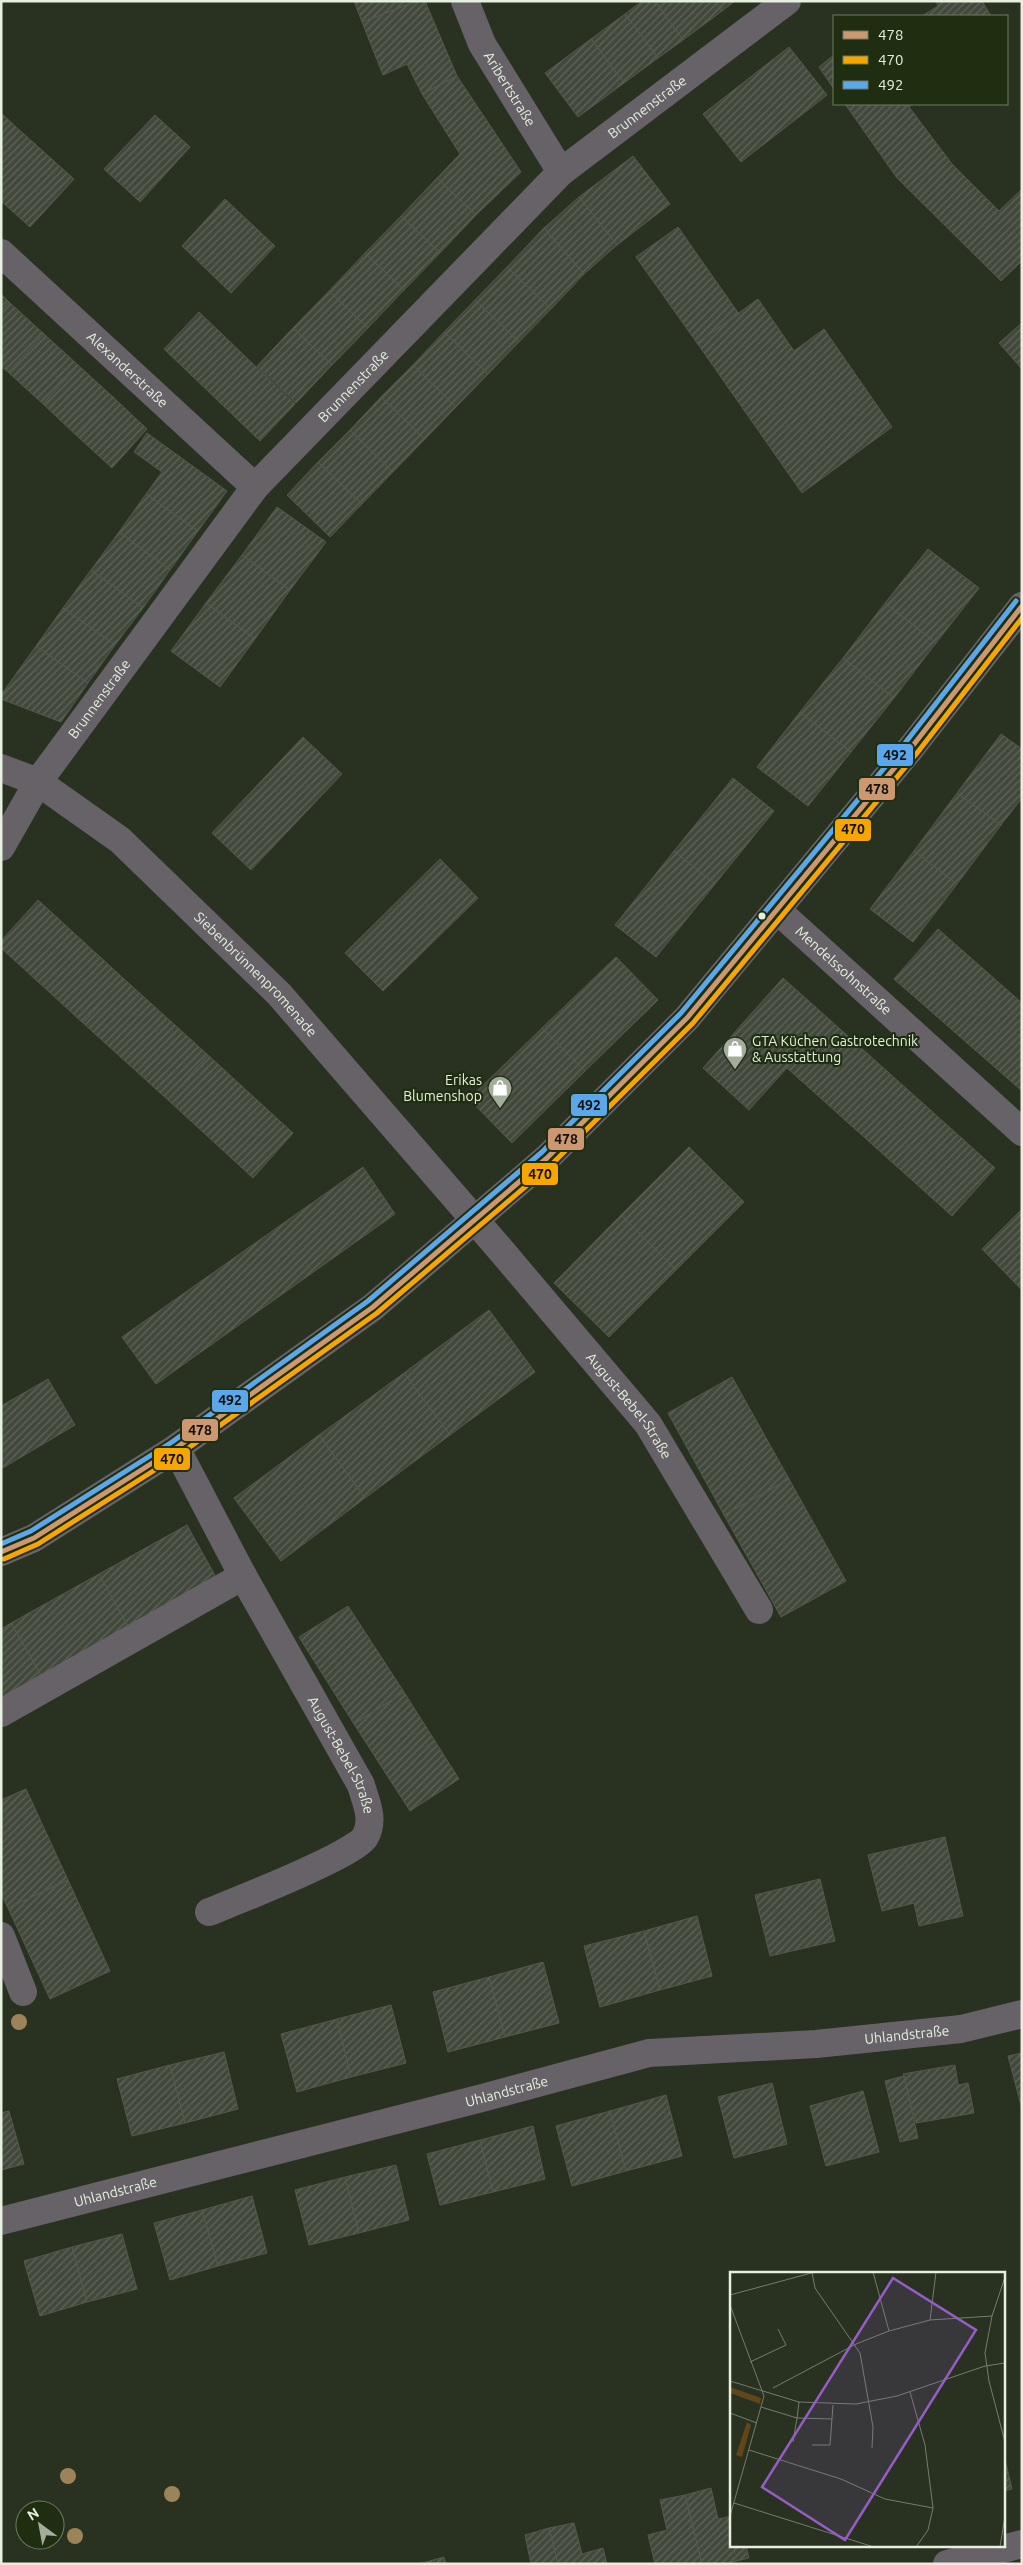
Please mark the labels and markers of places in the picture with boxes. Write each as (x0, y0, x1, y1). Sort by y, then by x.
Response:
unlabelled marker (757, 911, 767, 921)
place label: GTA Küchen Gastrotechnik & Ausstattung (752, 1033, 918, 1065)
shop icon: GTA Küchen Gastrotechnik & Ausstattung (722, 1036, 748, 1070)
place label: Erikas Blumenshop (403, 1072, 482, 1104)
shop icon: Erikas Blumenshop (487, 1075, 513, 1109)

